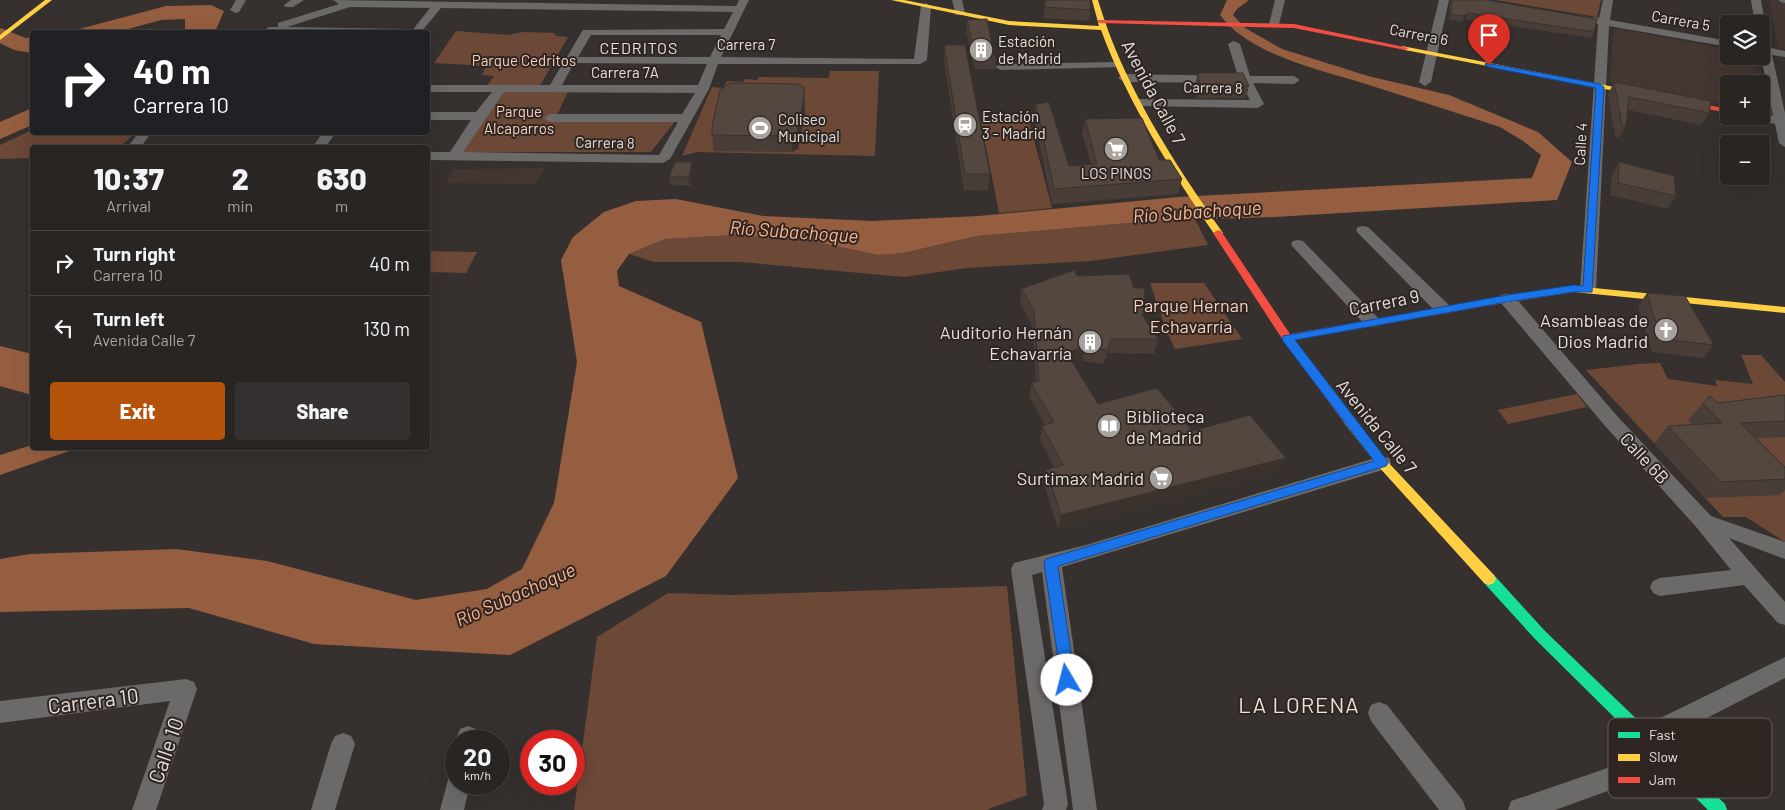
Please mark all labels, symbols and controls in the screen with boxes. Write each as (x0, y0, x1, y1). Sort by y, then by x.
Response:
street label: Carrera 5 (1650, 6, 1712, 34)
pin (1468, 14, 1510, 65)
map controls (1720, 15, 1770, 185)
button: layers (1720, 15, 1770, 65)
street label: Carrera 6 (1388, 20, 1450, 48)
icon: arrive (1475, 21, 1503, 49)
place label: Estación de Madrid (998, 32, 1061, 67)
street label: Carrera 7 (717, 35, 775, 53)
street label: Avenida Calle 7 (1117, 36, 1191, 148)
building icon: Estación de Madrid (968, 37, 994, 63)
district label: CEDRITOS (600, 38, 678, 57)
text: 40 m (133, 49, 210, 91)
icon: right (50, 50, 115, 115)
park label: Parque Cedritos (472, 51, 576, 69)
street label: Carrera 7A (591, 63, 659, 81)
button: + (1720, 75, 1770, 125)
street label: Carrera 8 (1183, 77, 1243, 97)
text: Carrera 10 (133, 91, 229, 117)
park label: Parque Alcaparros (484, 102, 554, 137)
place label: Estación 3 - Madrid (982, 107, 1046, 142)
place label: Coliseo Municipal (778, 110, 840, 145)
station icon: Estación 3 - Madrid (952, 112, 978, 138)
sports icon: Coliseo Municipal (747, 115, 773, 141)
street label: Calle 4 (1570, 122, 1590, 166)
street label: Carrera 8 (575, 132, 635, 152)
button: − (1720, 135, 1770, 185)
supermarket icon: LOS PINOS (1103, 136, 1129, 162)
text: 10:37 (93, 160, 164, 196)
text: 2 (232, 160, 249, 196)
text: 630 (317, 160, 367, 196)
place label: LOS PINOS (1081, 164, 1151, 182)
water label: Río Subachoque (1132, 195, 1262, 227)
text: Arrival (106, 196, 151, 215)
text: min (227, 196, 253, 215)
text: m (335, 196, 348, 215)
water label: Río Subachoque (729, 215, 859, 247)
text: Turn right (93, 242, 175, 265)
icon: right (50, 249, 78, 277)
text: 40 m (369, 252, 410, 275)
text: Carrera 10 (93, 265, 163, 284)
street label: Carrera 9 (1347, 284, 1421, 320)
park label: Parque Hernan Echavarría (1133, 294, 1249, 337)
text: Turn left (93, 307, 164, 330)
place label: Asambleas de Dios Madrid (1540, 309, 1648, 352)
icon: left (50, 314, 78, 342)
text: 130 m (363, 317, 410, 340)
church icon: Asambleas de Dios Madrid (1653, 317, 1679, 343)
place label: Auditorio Hernán Echavarría (940, 321, 1072, 364)
building icon: Auditorio Hernán Echavarría (1077, 329, 1103, 355)
text: Avenida Calle 7 (93, 330, 195, 349)
street label: Avenida Calle 7 (1332, 374, 1422, 478)
button: Exit (50, 382, 225, 440)
button: Share (235, 382, 410, 440)
place label: Biblioteca de Madrid (1126, 405, 1205, 448)
library icon: Biblioteca de Madrid (1096, 413, 1122, 439)
street label: Calle 6B (1616, 428, 1674, 488)
supermarket icon: Surtimax Madrid (1148, 465, 1174, 491)
place label: Surtimax Madrid (1017, 467, 1144, 489)
water label: Río Subachoque (451, 557, 579, 631)
position arrow (1040, 653, 1092, 705)
street label: Carrera 10 (46, 682, 140, 718)
district label: LA LORENA (1238, 691, 1360, 717)
street label: Calle 10 (142, 714, 188, 786)
legend (1608, 718, 1772, 798)
text: Fast (1649, 726, 1675, 743)
speed limit sign: 30 (520, 730, 585, 795)
text: 20 (463, 741, 492, 771)
text: Slow (1649, 748, 1678, 765)
text: km/h (464, 768, 491, 782)
text: Jam (1649, 771, 1676, 788)

